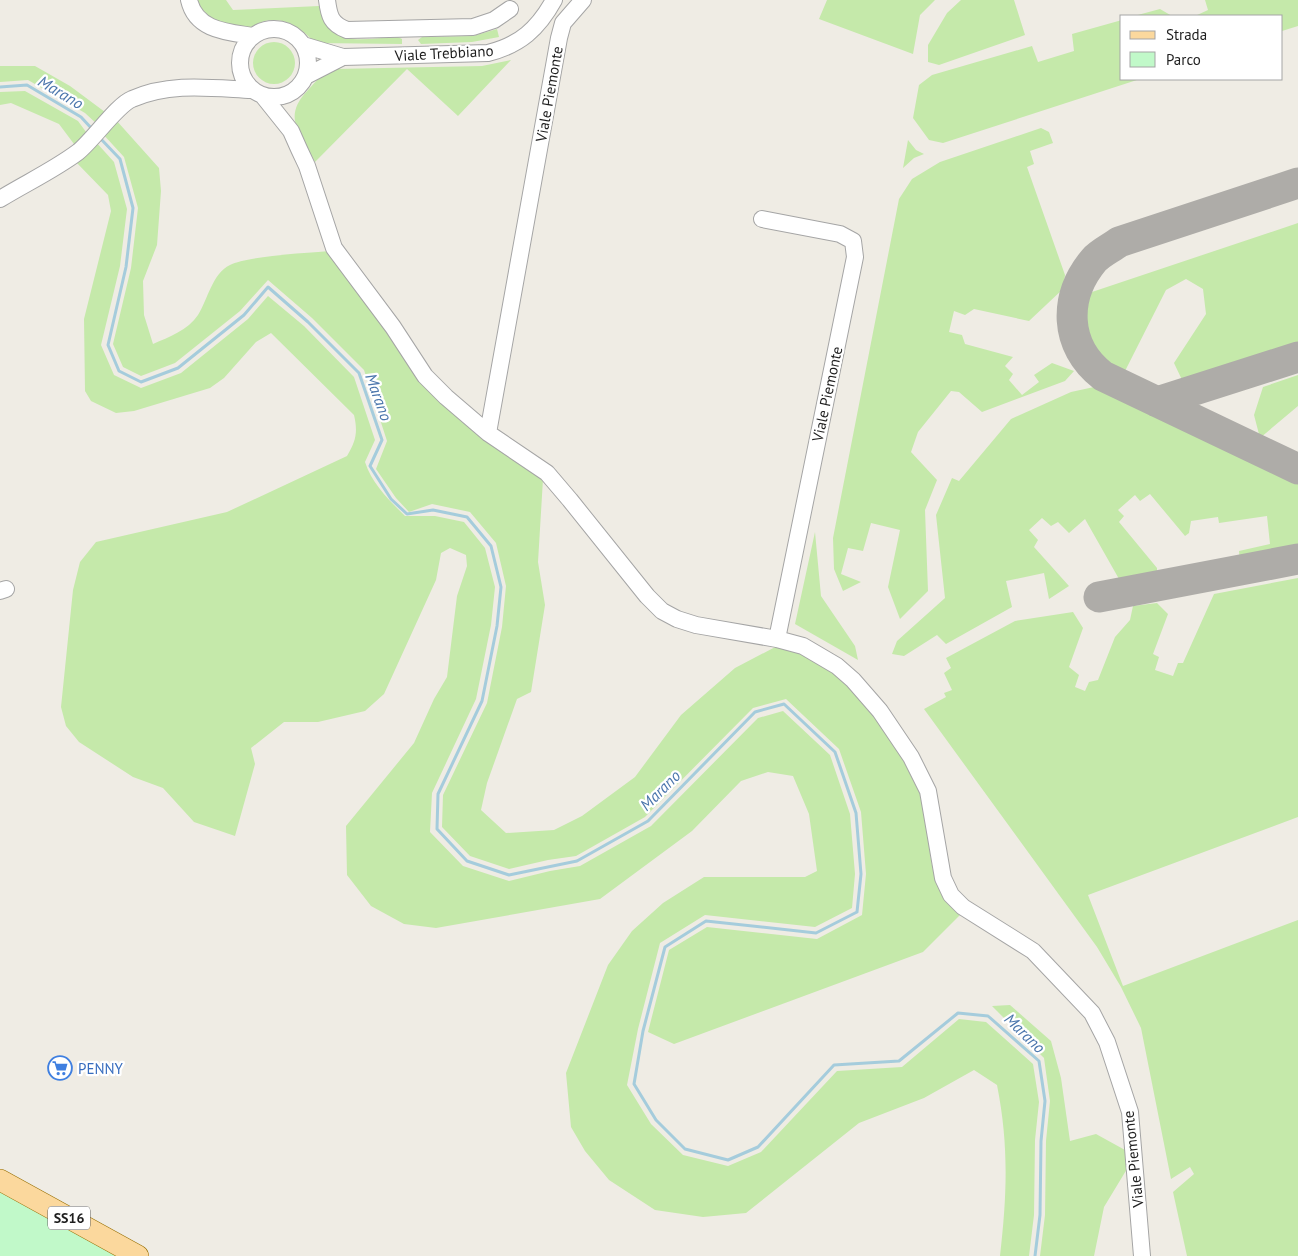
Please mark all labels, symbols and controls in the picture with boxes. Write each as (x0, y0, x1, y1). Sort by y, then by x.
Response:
legend (1120, 15, 1283, 80)
text: Strada (1166, 25, 1207, 44)
street label: Viale Trebbiano (393, 41, 494, 65)
street label: Viale Piemonte (531, 45, 567, 144)
text: Parco (1166, 50, 1201, 69)
water label: Marano (35, 71, 87, 113)
street label: Viale Piemonte (807, 345, 846, 444)
water label: Marano (361, 370, 397, 424)
water label: Marano (636, 766, 684, 814)
water label: Marano (1000, 1009, 1050, 1057)
supermarket icon: PENNY (47, 1055, 73, 1081)
place label: PENNY (78, 1059, 124, 1078)
street label: Viale Piemonte (1118, 1110, 1148, 1209)
road number: SS16 (48, 1206, 90, 1230)

